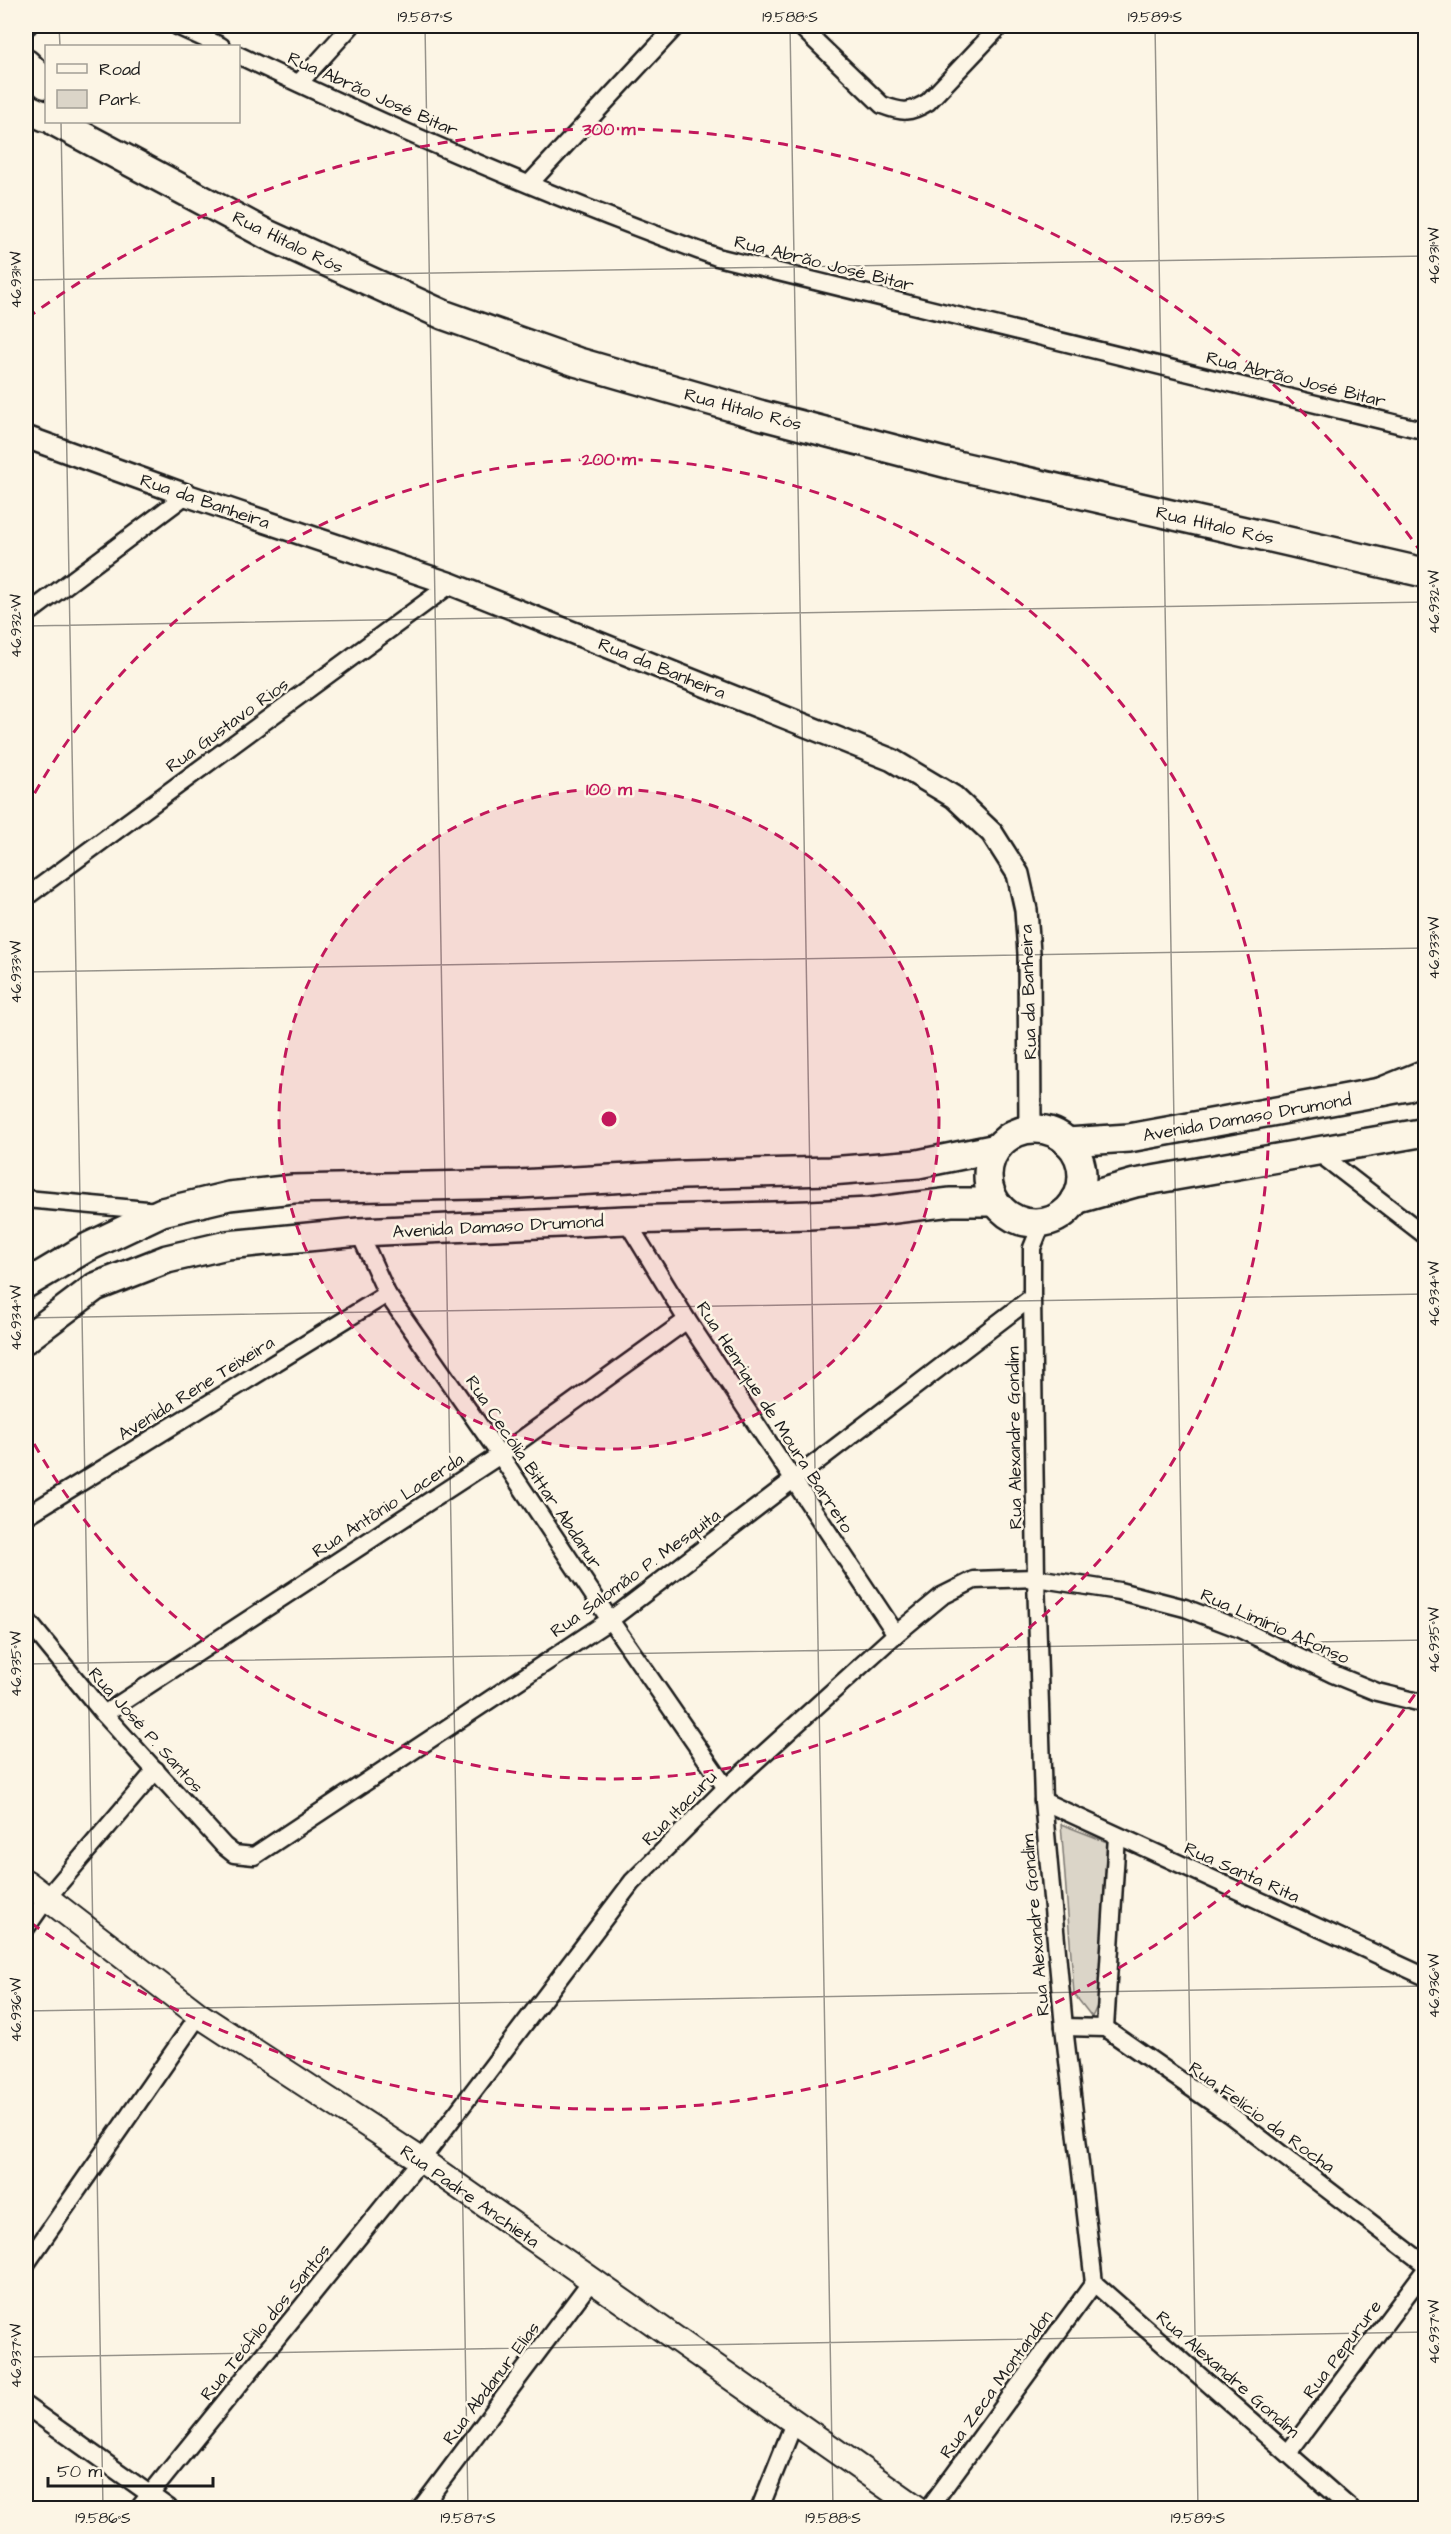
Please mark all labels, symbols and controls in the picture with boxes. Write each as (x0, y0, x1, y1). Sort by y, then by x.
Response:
text: 19.587°S (397, 7, 453, 28)
text: 19.588°S (762, 7, 818, 28)
text: 19.589°S (1128, 7, 1183, 28)
legend (45, 45, 240, 123)
street label: Rua Abrão José Bitar (284, 46, 462, 143)
text: Road (99, 57, 140, 82)
text: Park (99, 87, 141, 112)
text: 300 m (581, 117, 637, 142)
street label: Rua Hítalo Rós (228, 205, 347, 280)
text: 46.931°W (1424, 227, 1445, 285)
street label: Rua Abrão José Bitar (732, 229, 916, 298)
text: 46.931°W (6, 251, 27, 309)
street label: Rua Abrão José Bitar (1204, 345, 1388, 414)
street label: Rua Hítalo Rós (681, 382, 804, 437)
text: 200 m (581, 447, 637, 472)
street label: Rua da Banheira (137, 468, 273, 535)
street label: Rua Hítalo Rós (1153, 500, 1276, 551)
text: 46.932°W (1424, 570, 1445, 634)
text: 46.932°W (6, 594, 27, 658)
street label: Rua da Banheira (594, 632, 729, 705)
street label: Rua Gustavo Rios (161, 672, 294, 779)
text: 100 m (586, 777, 633, 802)
text: 46.933°W (1424, 917, 1445, 979)
street label: Rua da Banheira (1014, 924, 1043, 1060)
text: 46.933°W (6, 941, 27, 1003)
street label: Avenida Damaso Drumond (1141, 1087, 1353, 1148)
centre of rings (599, 1109, 619, 1129)
street label: Avenida Damaso Drumond (392, 1208, 604, 1245)
text: 46.934°W (1424, 1261, 1445, 1327)
text: 46.934°W (6, 1285, 27, 1351)
street label: Rua Henrique de Moura Barreto (690, 1297, 859, 1538)
street label: Avenida Rene Teixeira (113, 1330, 279, 1447)
street label: Rua Alexandre Gondim (1000, 1346, 1029, 1530)
street label: Rua Cecólia Bittar Abdanur (459, 1370, 608, 1574)
street label: Rua Antônio Lacerda (307, 1447, 469, 1564)
street label: Rua Salomão P. Mesquita (545, 1503, 726, 1644)
street label: Rua Limírio Afonso (1196, 1582, 1353, 1671)
text: 46.935°W (1424, 1607, 1445, 1673)
text: 46.935°W (6, 1631, 27, 1697)
street label: Rua José P. Santos (82, 1662, 209, 1799)
street label: Rua Itacuru (636, 1765, 723, 1852)
street label: Rua Alexandre Gondim (1015, 1833, 1056, 2017)
street label: Rua Santa Rita (1180, 1836, 1303, 1909)
text: 46.936°W (1424, 1954, 1445, 2018)
text: 46.936°W (6, 1978, 27, 2042)
street label: Rua Felício da Rocha (1183, 2056, 1340, 2179)
street label: Rua Padre Anchieta (395, 2139, 544, 2254)
street label: Rua Teófilo dos Santos (194, 2239, 336, 2406)
street label: Rua Pepurure (1297, 2295, 1388, 2404)
text: 46.937°W (1424, 2300, 1445, 2364)
street label: Rua Zeca Montandon (934, 2305, 1059, 2464)
street label: Rua Alexandre Gondim (1151, 2305, 1305, 2444)
street label: Rua Abdanur Elias (437, 2317, 546, 2450)
text: 46.937°W (6, 2324, 27, 2388)
scale bar (48, 2450, 213, 2488)
text: 50 m (57, 2459, 102, 2484)
text: 19.586°S (75, 2508, 131, 2529)
text: 19.587°S (440, 2508, 496, 2529)
text: 19.588°S (805, 2508, 861, 2529)
text: 19.589°S (1171, 2508, 1226, 2529)

